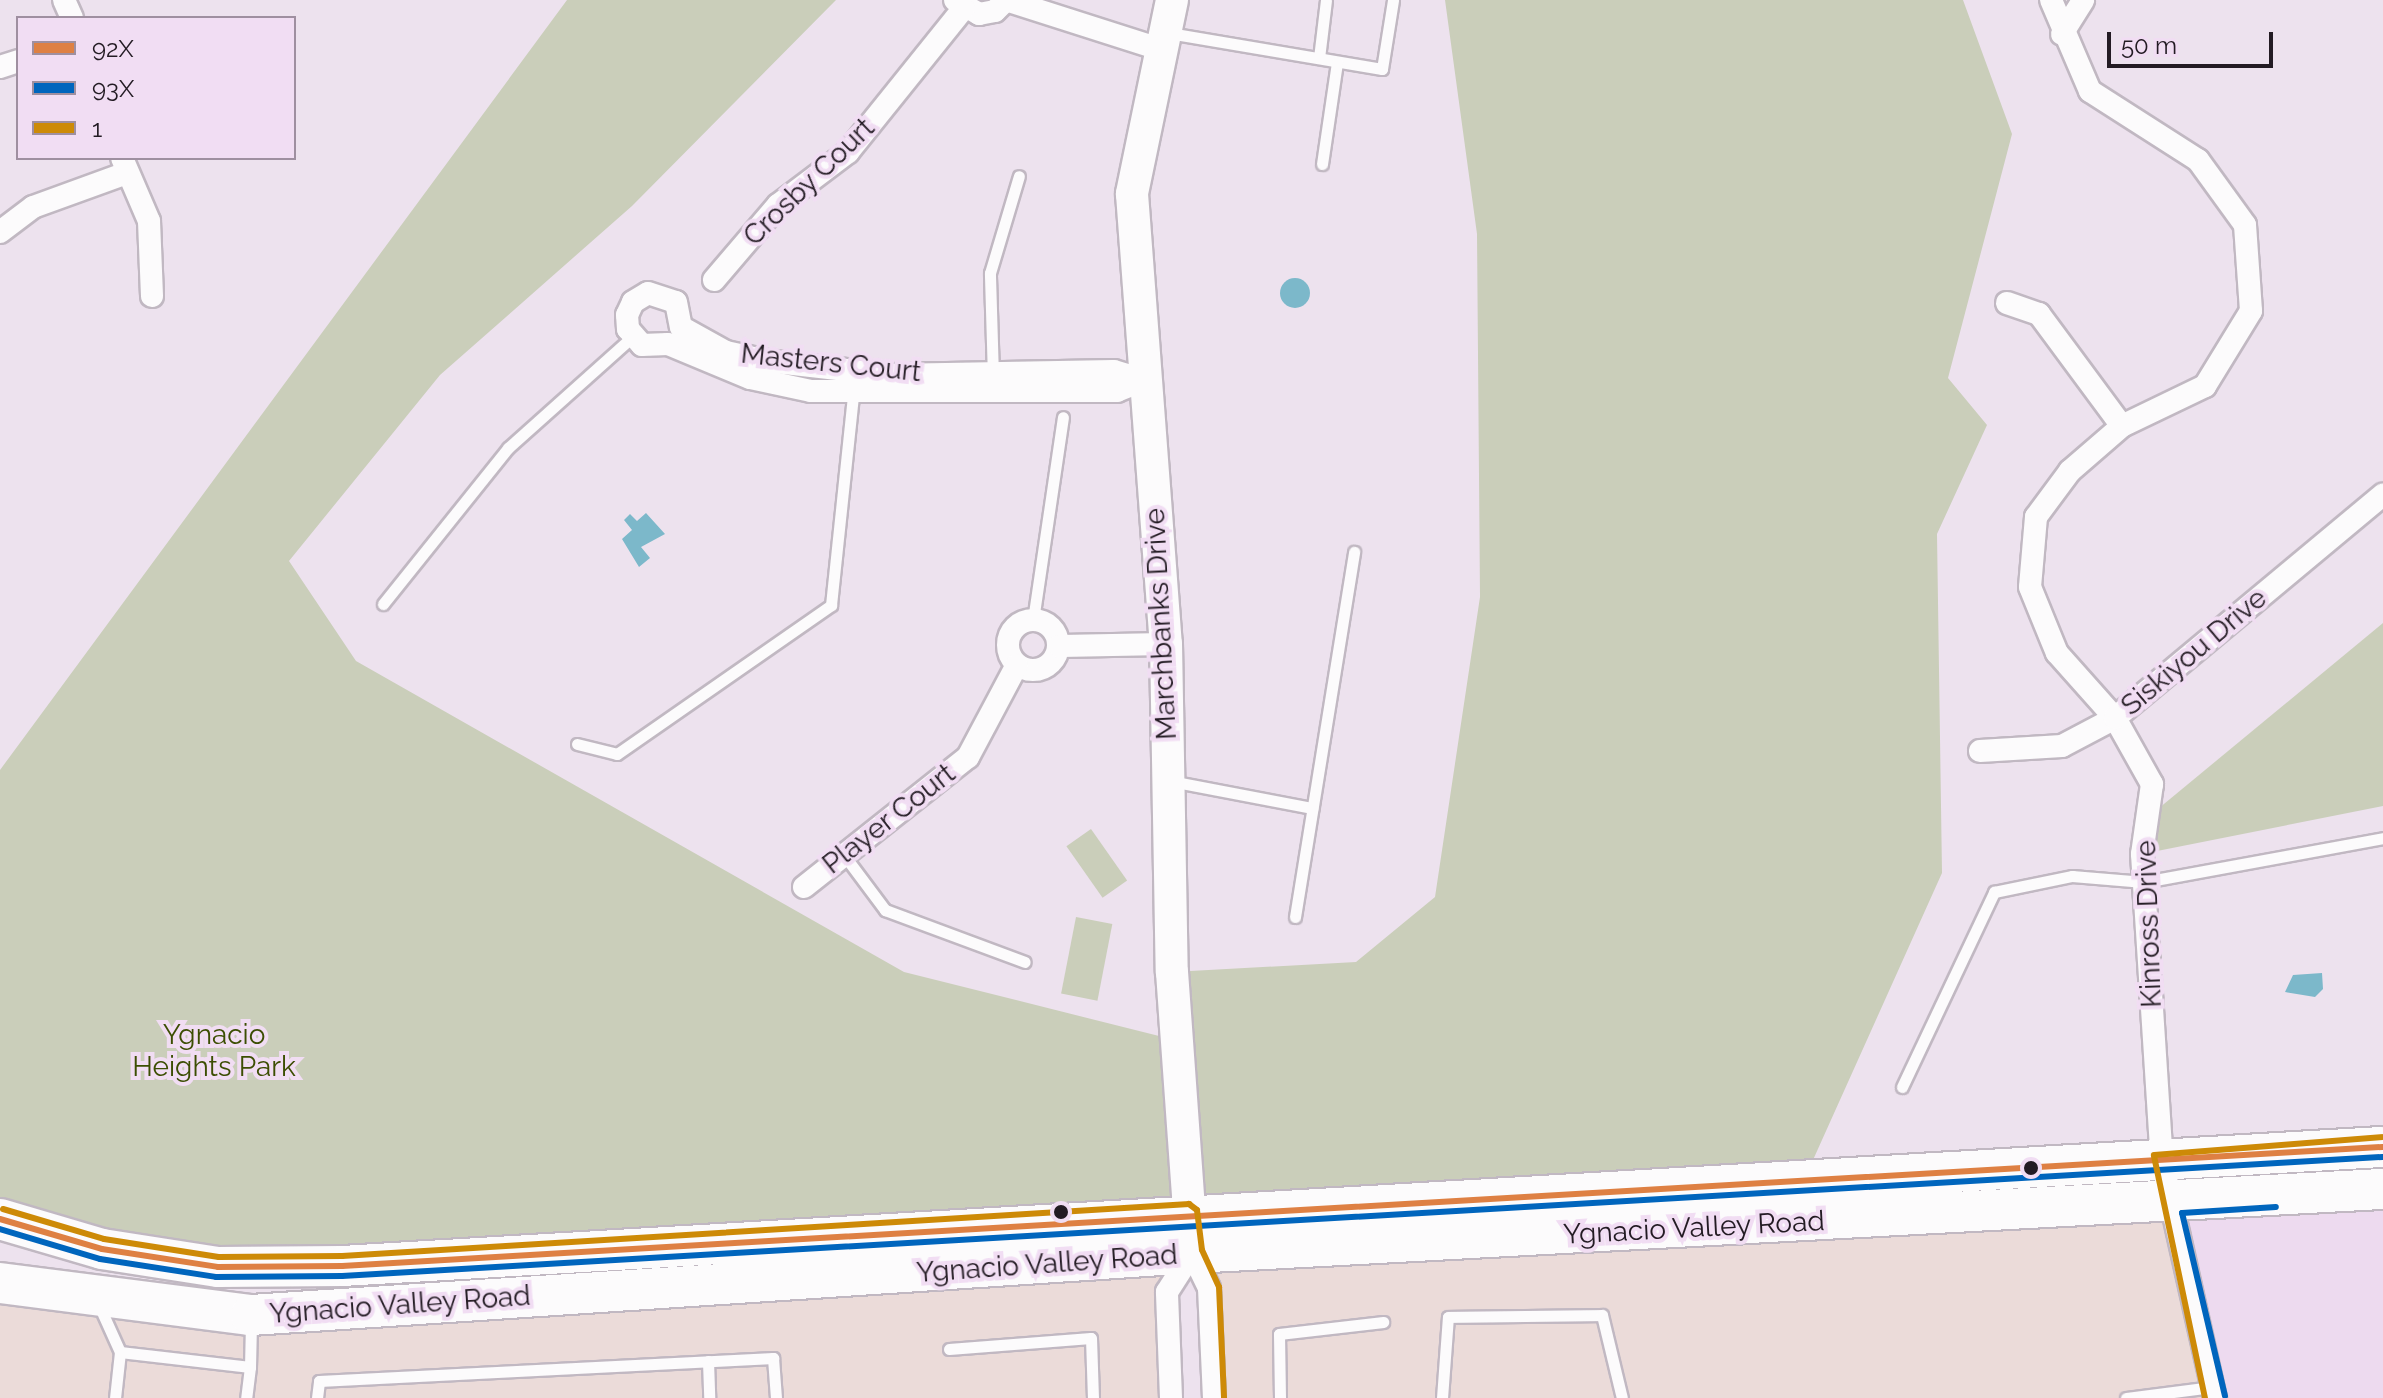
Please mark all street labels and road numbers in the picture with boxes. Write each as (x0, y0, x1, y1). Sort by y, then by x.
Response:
street label: Crosby Court (736, 111, 882, 253)
street label: Masters Court (739, 337, 923, 389)
street label: Marchbanks Drive (1138, 507, 1184, 741)
street label: Siskiyou Drive (2114, 581, 2274, 723)
street label: Player Court (816, 757, 962, 881)
street label: Kinross Drive (2129, 840, 2169, 1008)
street label: Ygnacio Valley Road (1562, 1204, 1826, 1252)
street label: Ygnacio Valley Road (914, 1238, 1180, 1290)
street label: Ygnacio Valley Road (267, 1279, 533, 1331)

